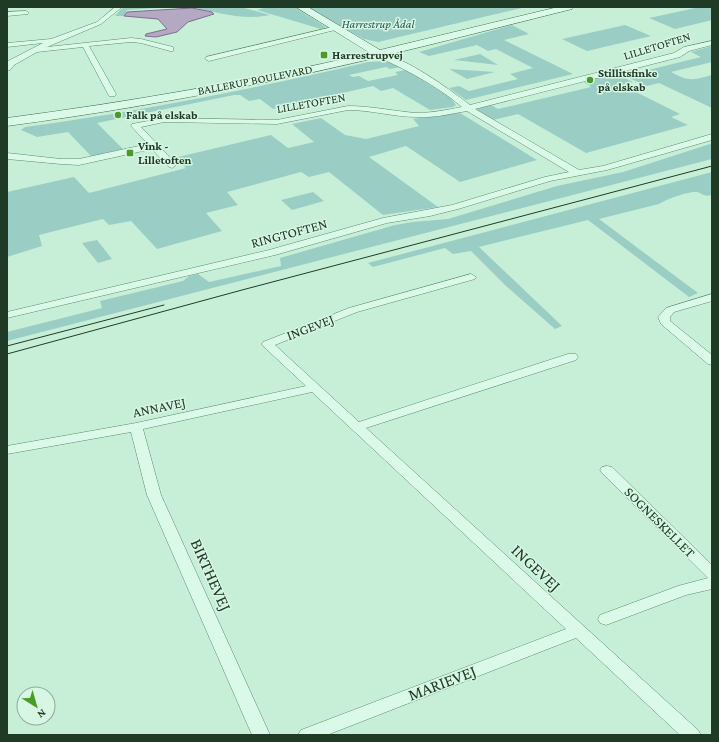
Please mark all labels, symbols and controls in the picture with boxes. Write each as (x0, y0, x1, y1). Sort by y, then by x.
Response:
park label: Harrestrup Ådal (342, 17, 415, 31)
street label: LILLETOFTEN (622, 29, 692, 63)
place label: Harrestrupvej (332, 48, 403, 62)
marker: Harrestrupvej (319, 50, 329, 60)
street label: BALLERUP BOULEVARD (196, 62, 314, 98)
place label: Stillitsfinke på elskab (598, 66, 658, 94)
marker: Stillitsfinke på elskab (585, 75, 595, 85)
street label: LILLETOFTEN (276, 90, 347, 116)
place label: Falk på elskab (126, 108, 198, 122)
marker: Falk på elskab (113, 110, 123, 120)
place label: Vink - Lilletoften (137, 139, 192, 167)
marker: Vink - Lilletoften (125, 148, 135, 158)
street label: RINGTOFTEN (249, 215, 329, 251)
street label: INGEVEJ (284, 311, 336, 343)
street label: ANNAVEJ (131, 394, 187, 420)
street label: SOGNESKELLET (621, 483, 699, 561)
street label: BIRTHEVEJ (187, 536, 235, 614)
street label: INGEVEJ (508, 541, 564, 595)
street label: MARIEVEJ (405, 661, 479, 705)
north arrow (16, 686, 56, 726)
text: N (35, 707, 49, 721)

